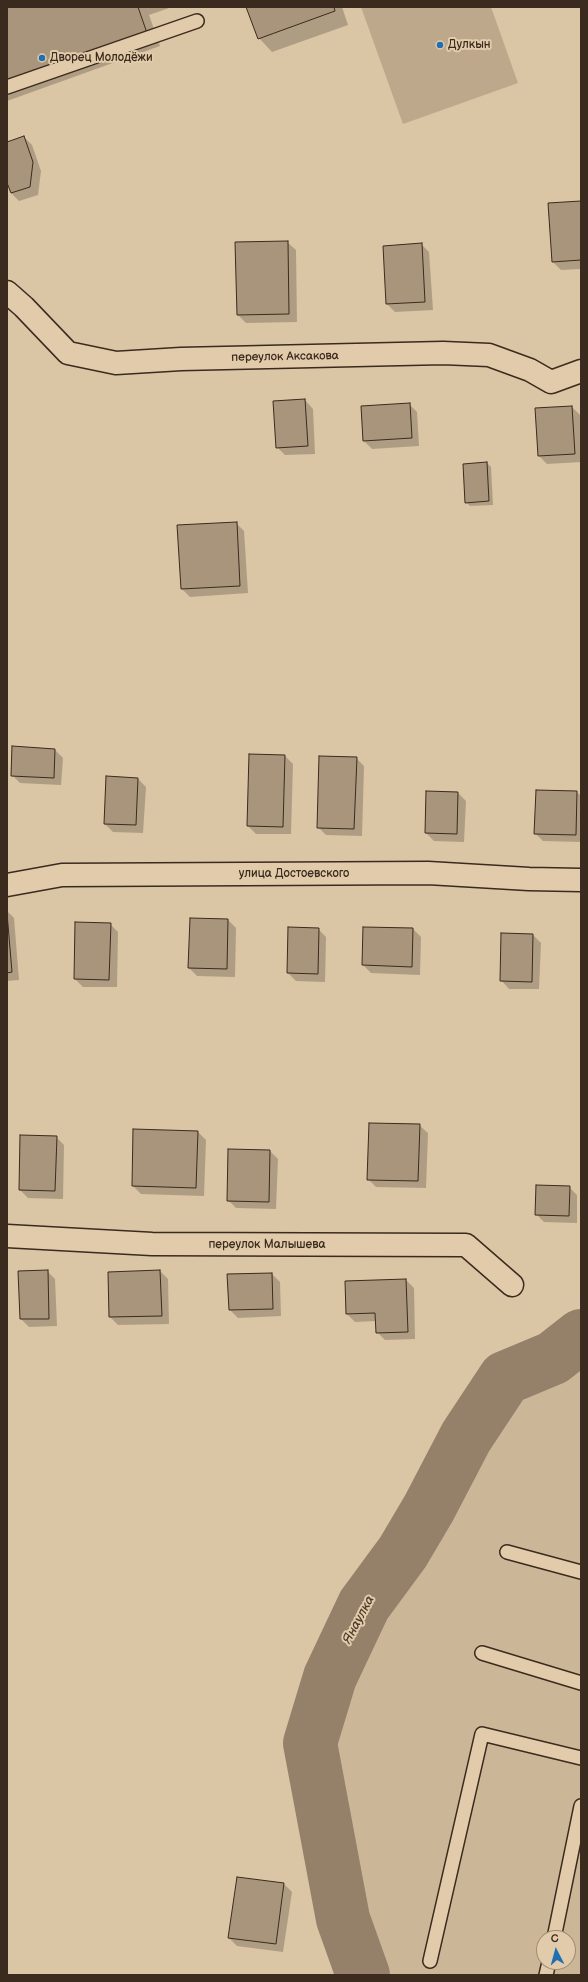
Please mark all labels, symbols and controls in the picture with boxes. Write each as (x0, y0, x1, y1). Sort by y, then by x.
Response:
place label: Дулкын (448, 38, 491, 52)
marker: Дулкын (435, 40, 445, 50)
place label: Дворец Молодёжи (50, 51, 153, 65)
marker: Дворец Молодёжи (37, 53, 47, 63)
street label: переулок Аксакова (231, 349, 339, 365)
street label: улица Достоевского (239, 867, 349, 881)
street label: переулок Малышева (208, 1238, 326, 1252)
water label: Янаулка (340, 1593, 378, 1647)
north arrow (536, 1930, 576, 1970)
text: С (550, 1932, 559, 1945)

